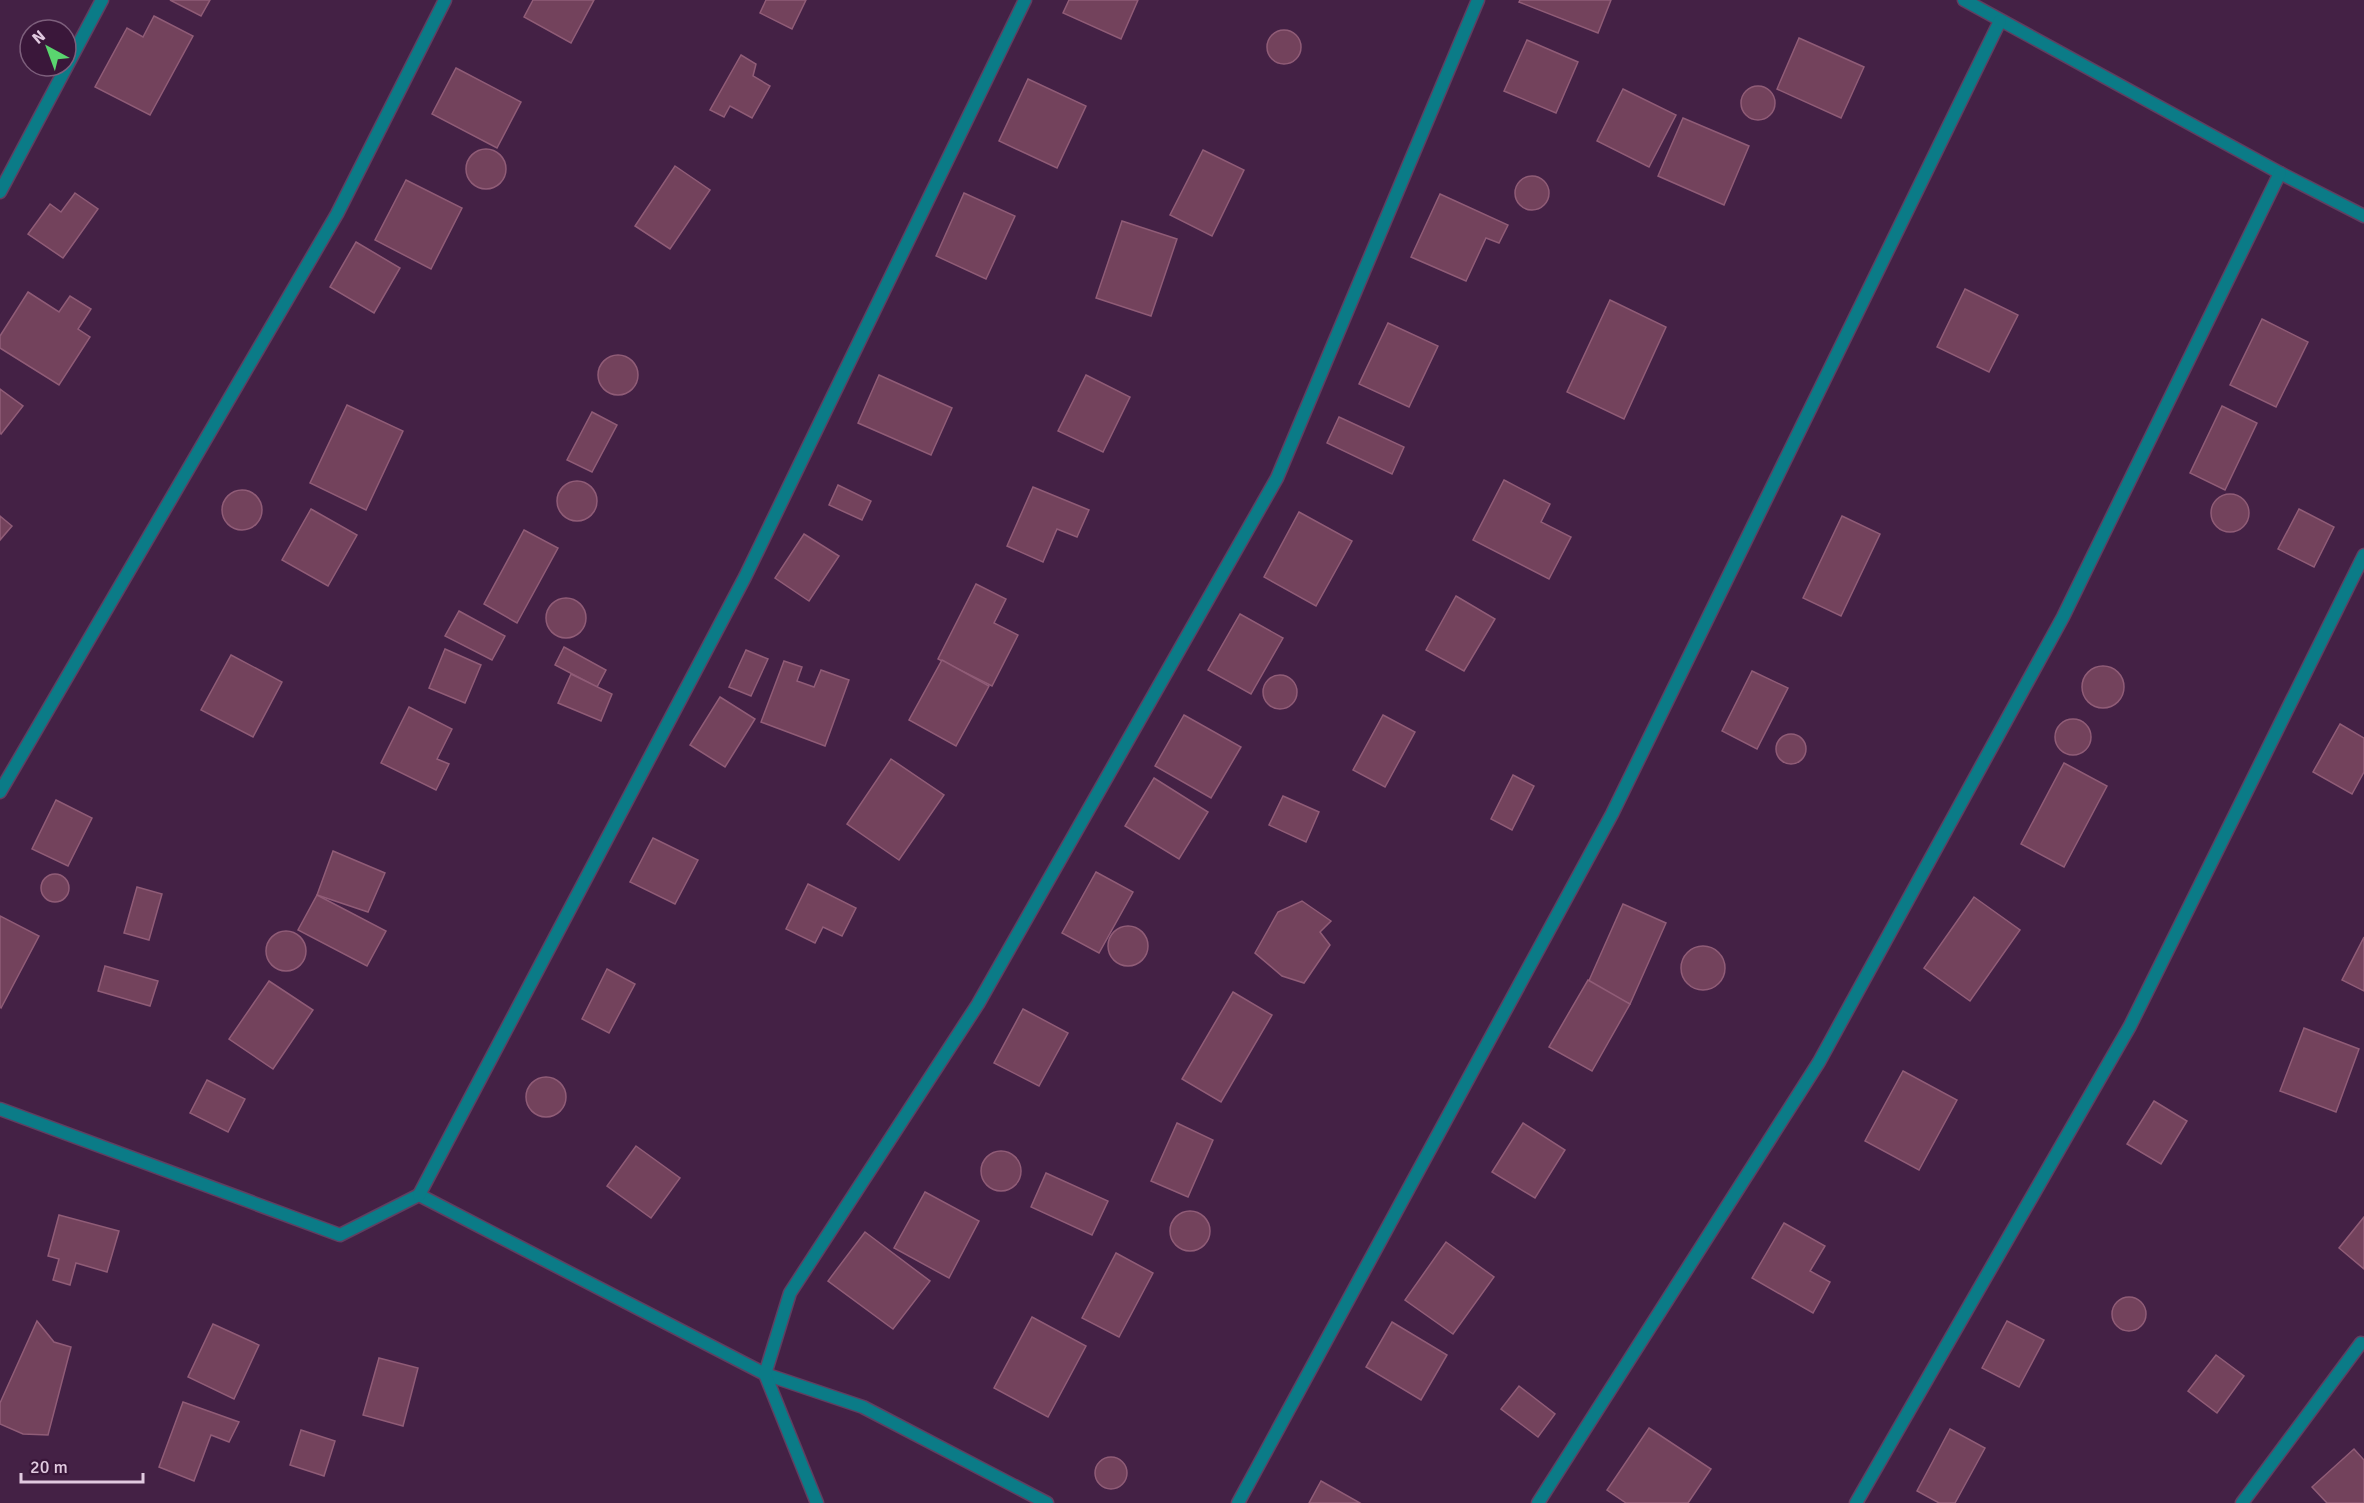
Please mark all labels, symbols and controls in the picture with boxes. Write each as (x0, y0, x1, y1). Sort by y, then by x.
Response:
north arrow (18, 18, 78, 78)
text: N (28, 26, 50, 49)
scale bar (21, 1446, 142, 1484)
text: 20 m (30, 1456, 68, 1478)

